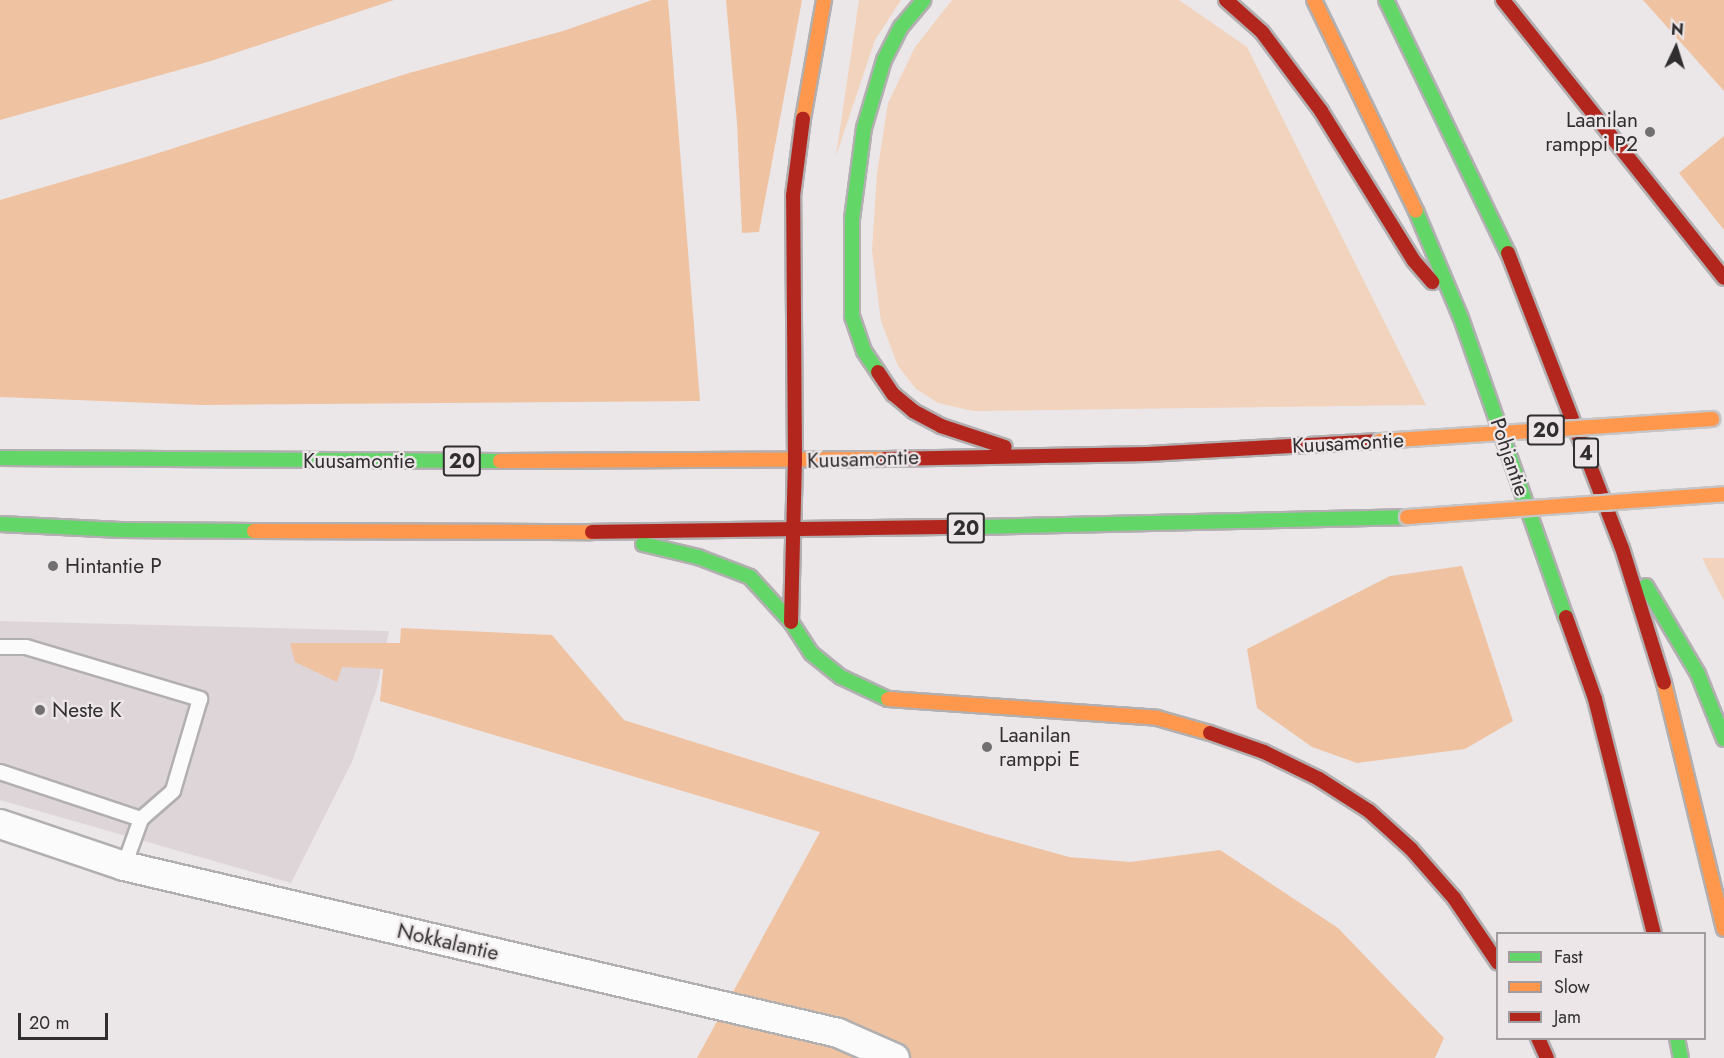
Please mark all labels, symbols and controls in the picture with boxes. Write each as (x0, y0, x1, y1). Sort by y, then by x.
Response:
north arrow (1646, 18, 1706, 78)
text: N (1670, 18, 1684, 41)
place label: Laanilan ramppi P2 (1545, 107, 1638, 157)
marker: Laanilan ramppi P2 (1643, 125, 1657, 139)
road number: 20 (1526, 413, 1566, 447)
street label: Pohjantie (1485, 415, 1535, 499)
street label: Kuusamontie (1291, 427, 1405, 459)
road number: 4 (1572, 436, 1600, 470)
road number: 20 (442, 444, 482, 478)
street label: Kuusamontie (807, 444, 919, 474)
street label: Kuusamontie (303, 448, 415, 474)
road number: 20 (946, 511, 986, 545)
place label: Hintantie P (65, 553, 162, 579)
marker: Hintantie P (46, 559, 60, 573)
place label: Neste K (52, 697, 122, 723)
marker: Neste K (33, 703, 47, 717)
place label: Laanilan ramppi E (999, 722, 1080, 772)
marker: Laanilan ramppi E (980, 740, 994, 754)
street label: Nokkalantie (395, 918, 501, 966)
legend (1496, 932, 1706, 1040)
text: Fast (1554, 944, 1583, 970)
text: Slow (1554, 974, 1590, 1000)
scale bar (21, 1001, 111, 1039)
text: Jam (1554, 1004, 1581, 1030)
text: 20 m (29, 1010, 69, 1036)

